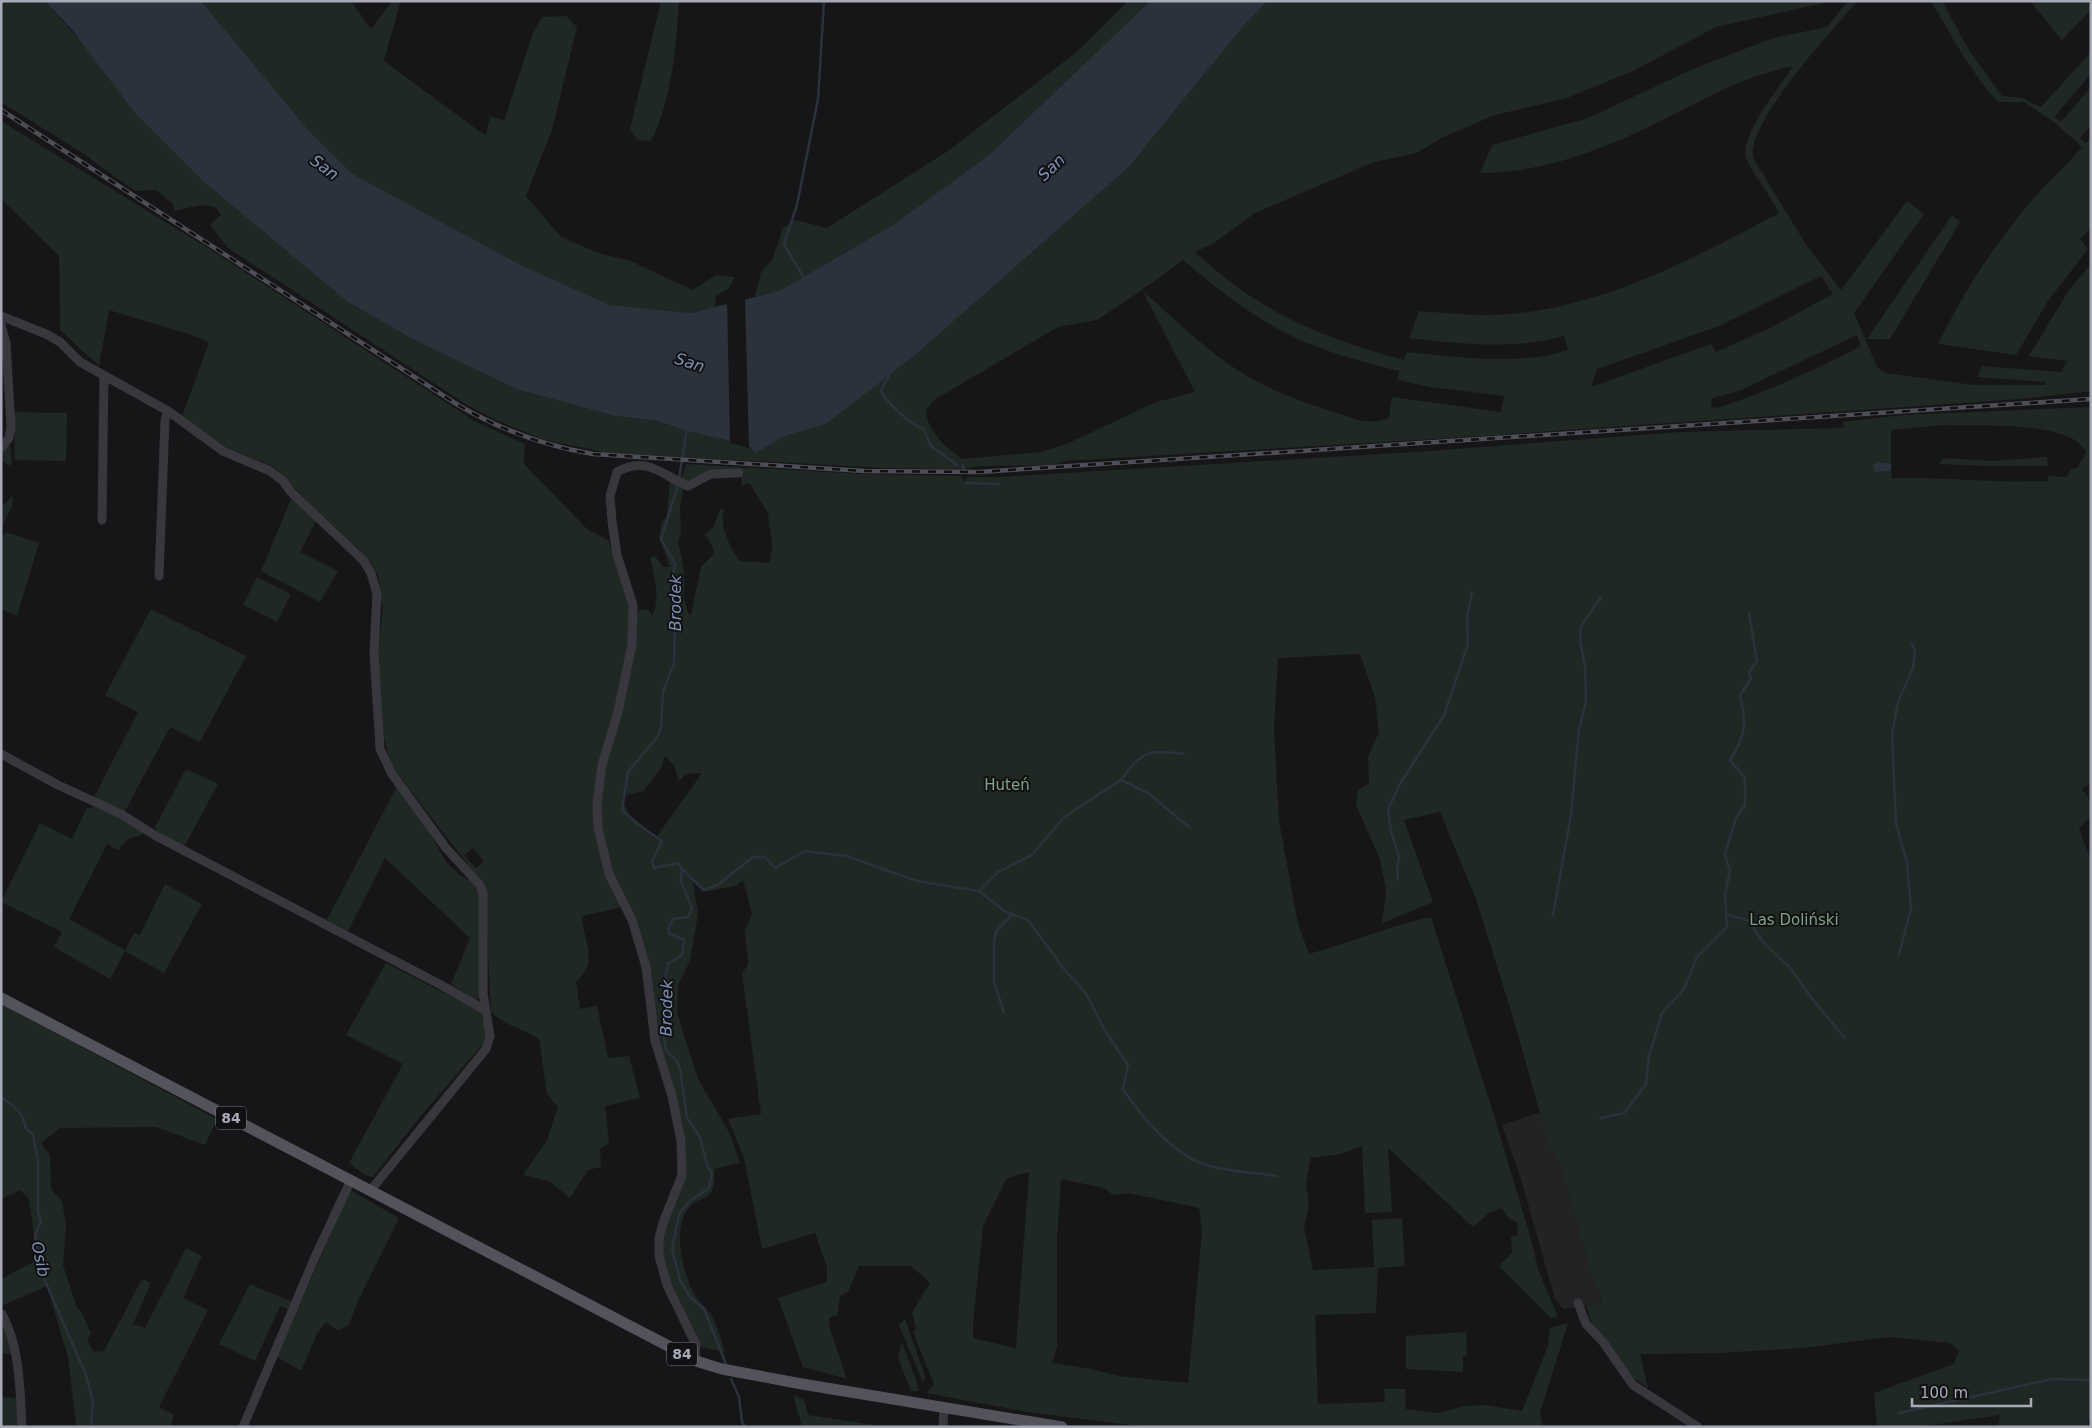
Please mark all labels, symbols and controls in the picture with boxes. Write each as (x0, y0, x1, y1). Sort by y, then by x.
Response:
water label: San (1034, 150, 1069, 185)
water label: San (307, 151, 342, 184)
water label: San (673, 349, 707, 376)
water label: Brodek (666, 574, 685, 631)
park label: Huteń (984, 776, 1030, 794)
park label: Las Doliński (1749, 911, 1839, 929)
water label: Brodek (657, 979, 677, 1036)
road number: 84 (216, 1106, 246, 1130)
water label: Osib (28, 1240, 53, 1278)
road number: 84 (667, 1342, 697, 1366)
scale bar (1912, 1376, 2031, 1408)
text: 100 m (1920, 1384, 1968, 1402)

